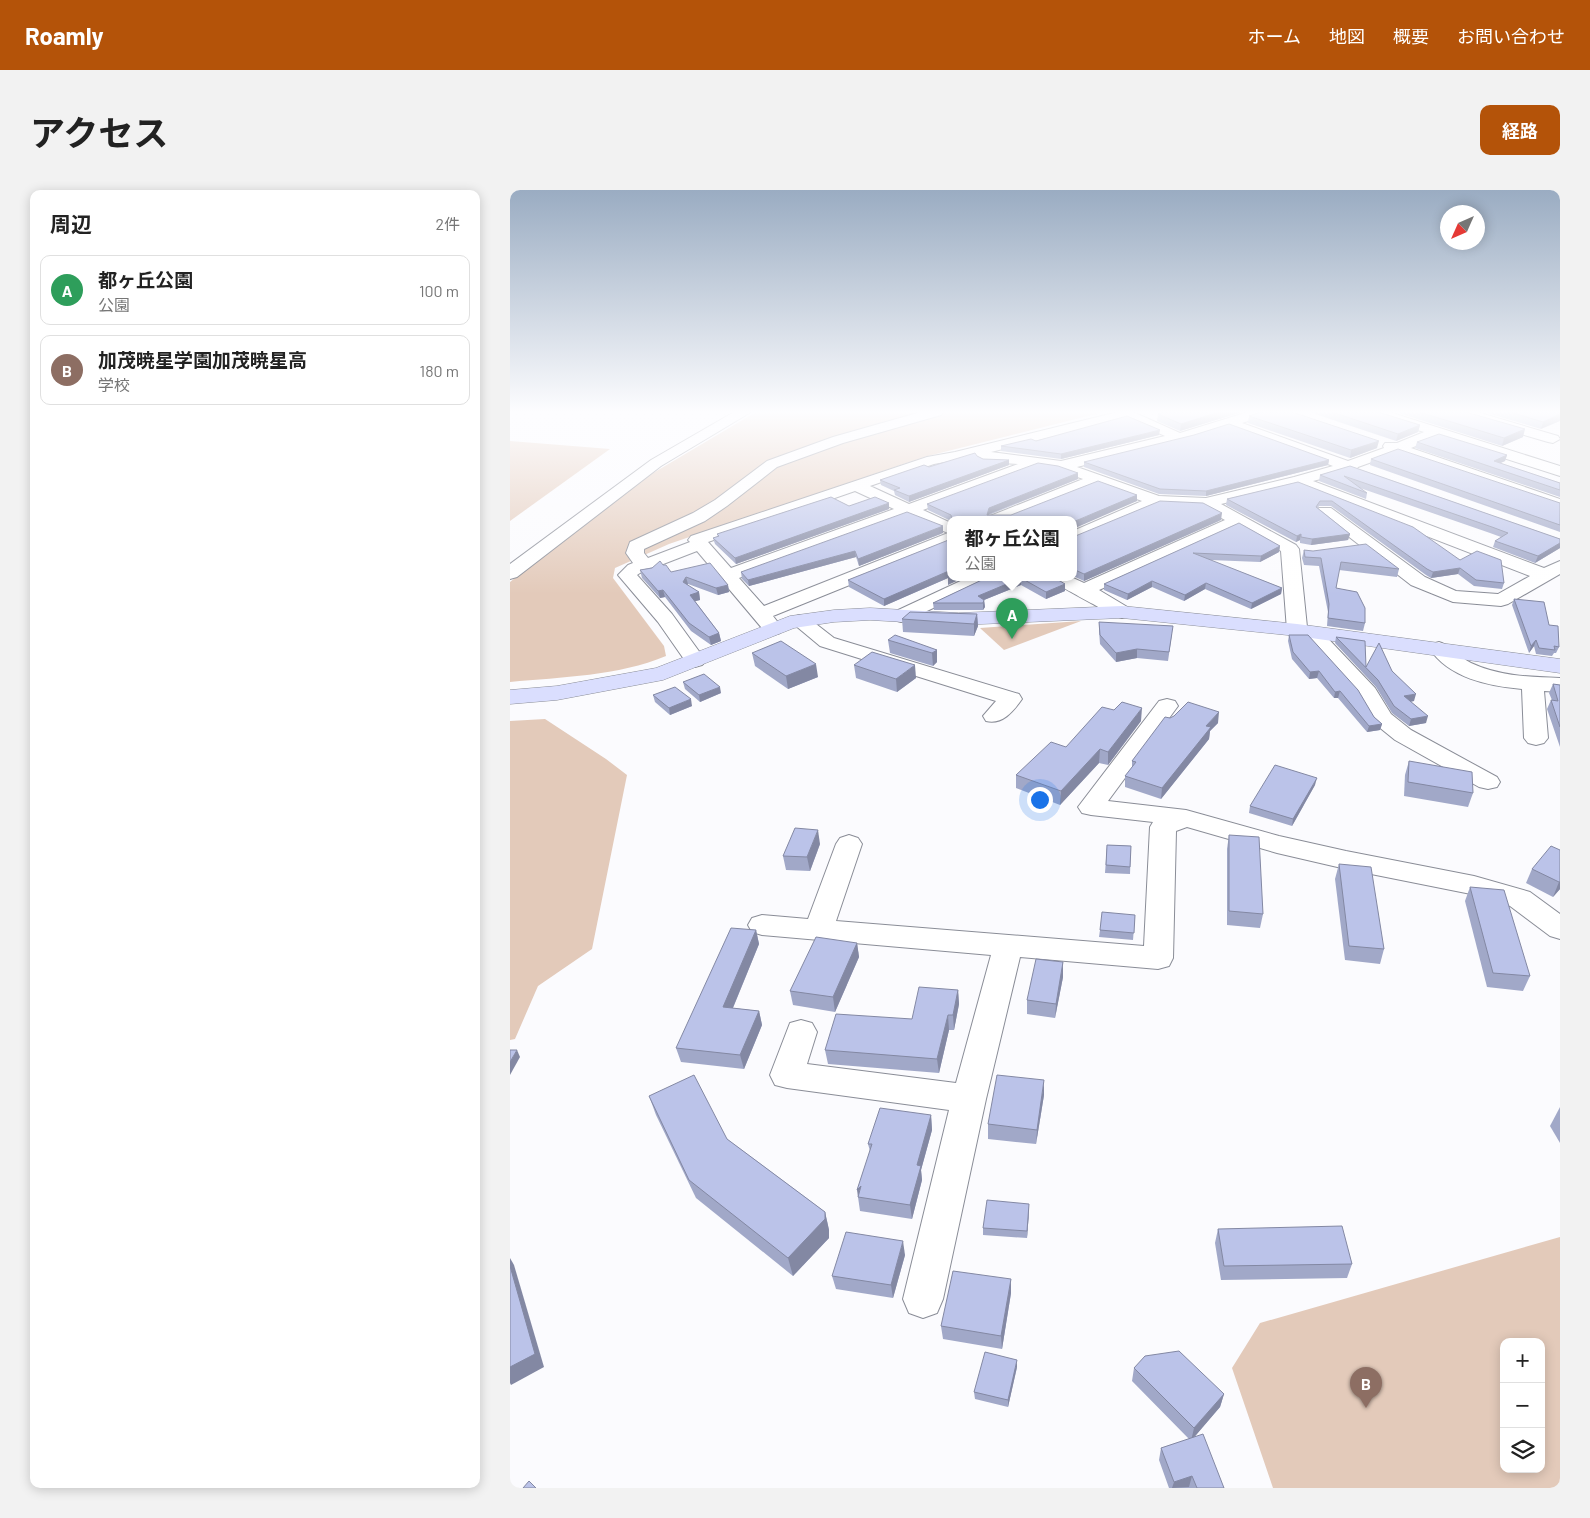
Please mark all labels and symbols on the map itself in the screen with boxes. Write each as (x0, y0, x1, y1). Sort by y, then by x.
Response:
north arrow (1440, 205, 1485, 250)
pin: A (996, 598, 1028, 639)
your location (1027, 787, 1053, 813)
pin: B (1350, 1367, 1382, 1408)

